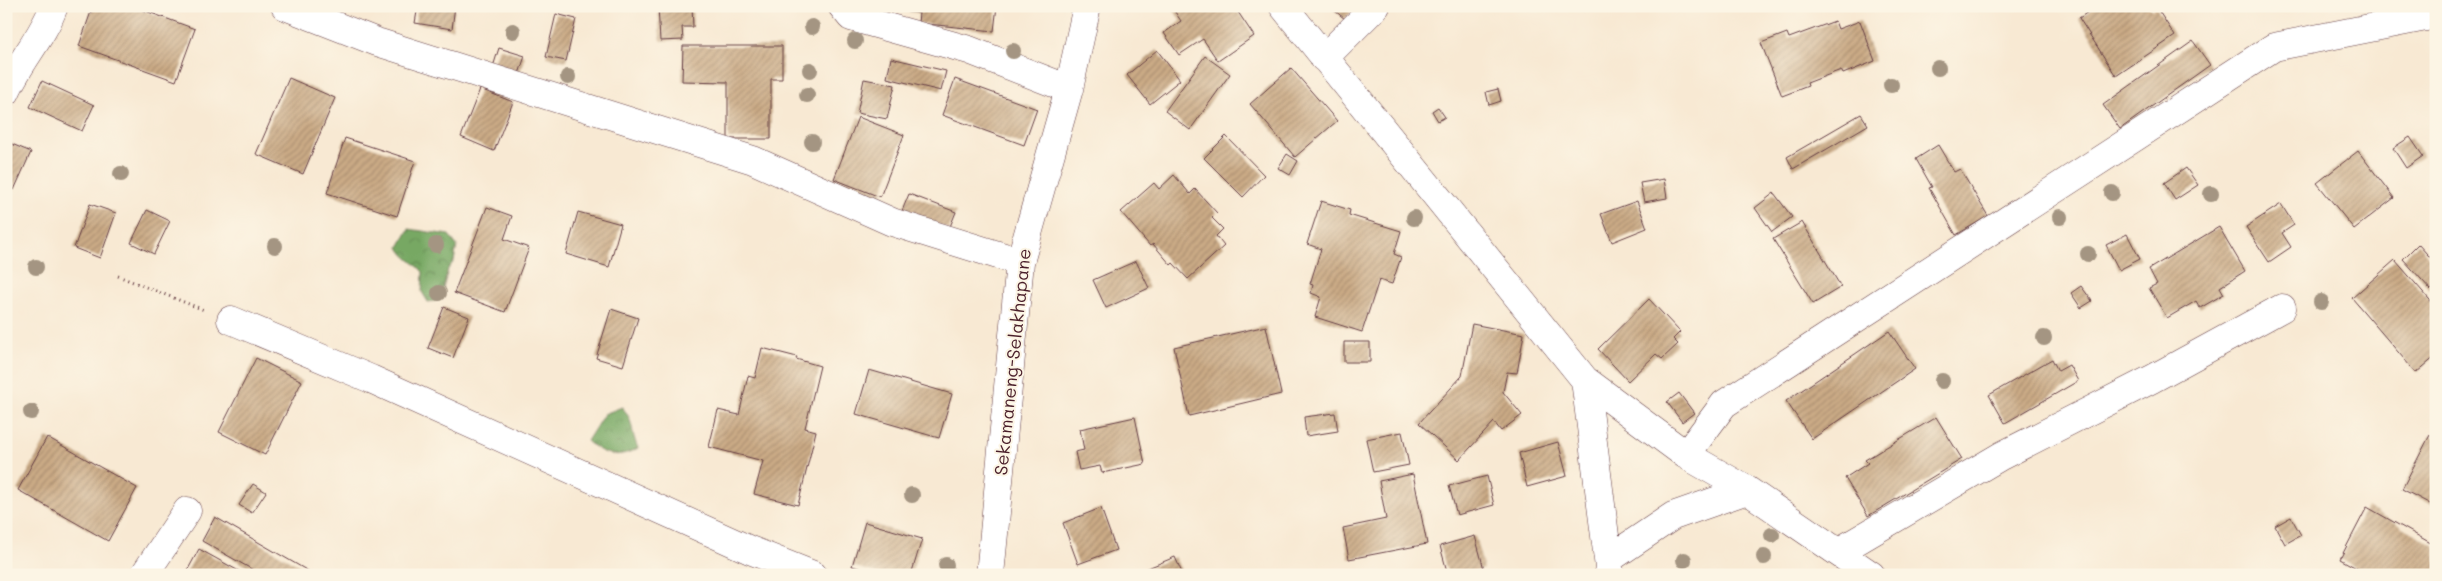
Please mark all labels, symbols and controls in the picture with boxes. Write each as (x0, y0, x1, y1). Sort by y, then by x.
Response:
street label: Sekamaneng-Selakhapane (988, 247, 1036, 477)

